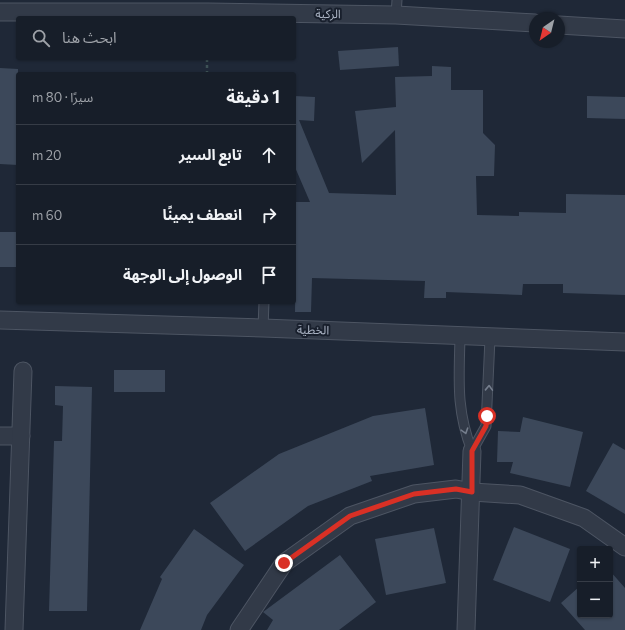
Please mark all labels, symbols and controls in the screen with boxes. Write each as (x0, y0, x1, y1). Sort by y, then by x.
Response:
street label: الركية (315, 6, 341, 21)
north arrow (529, 12, 565, 48)
search box (16, 16, 296, 60)
icon: search (30, 27, 52, 49)
text: ابحث هنا (62, 28, 117, 46)
text: 1 دقيقة (226, 86, 280, 107)
text: سيرًا · 80 m (32, 89, 93, 105)
icon: ahead (258, 144, 280, 166)
text: تابع السير (179, 145, 242, 163)
text: 20 m (32, 147, 62, 163)
icon: right (258, 204, 280, 226)
text: انعطف يمينًا (162, 205, 242, 223)
text: 60 m (32, 207, 62, 223)
icon: arrive (258, 264, 280, 286)
text: الوصول إلى الوجهة (123, 265, 242, 283)
street label: الخطية (297, 321, 330, 338)
one-way arrow (484, 385, 493, 391)
route start (478, 407, 496, 425)
one-way arrow (460, 427, 468, 434)
map controls (577, 546, 613, 618)
button: + (577, 546, 613, 582)
route end (275, 554, 293, 572)
button: − (577, 582, 613, 618)

